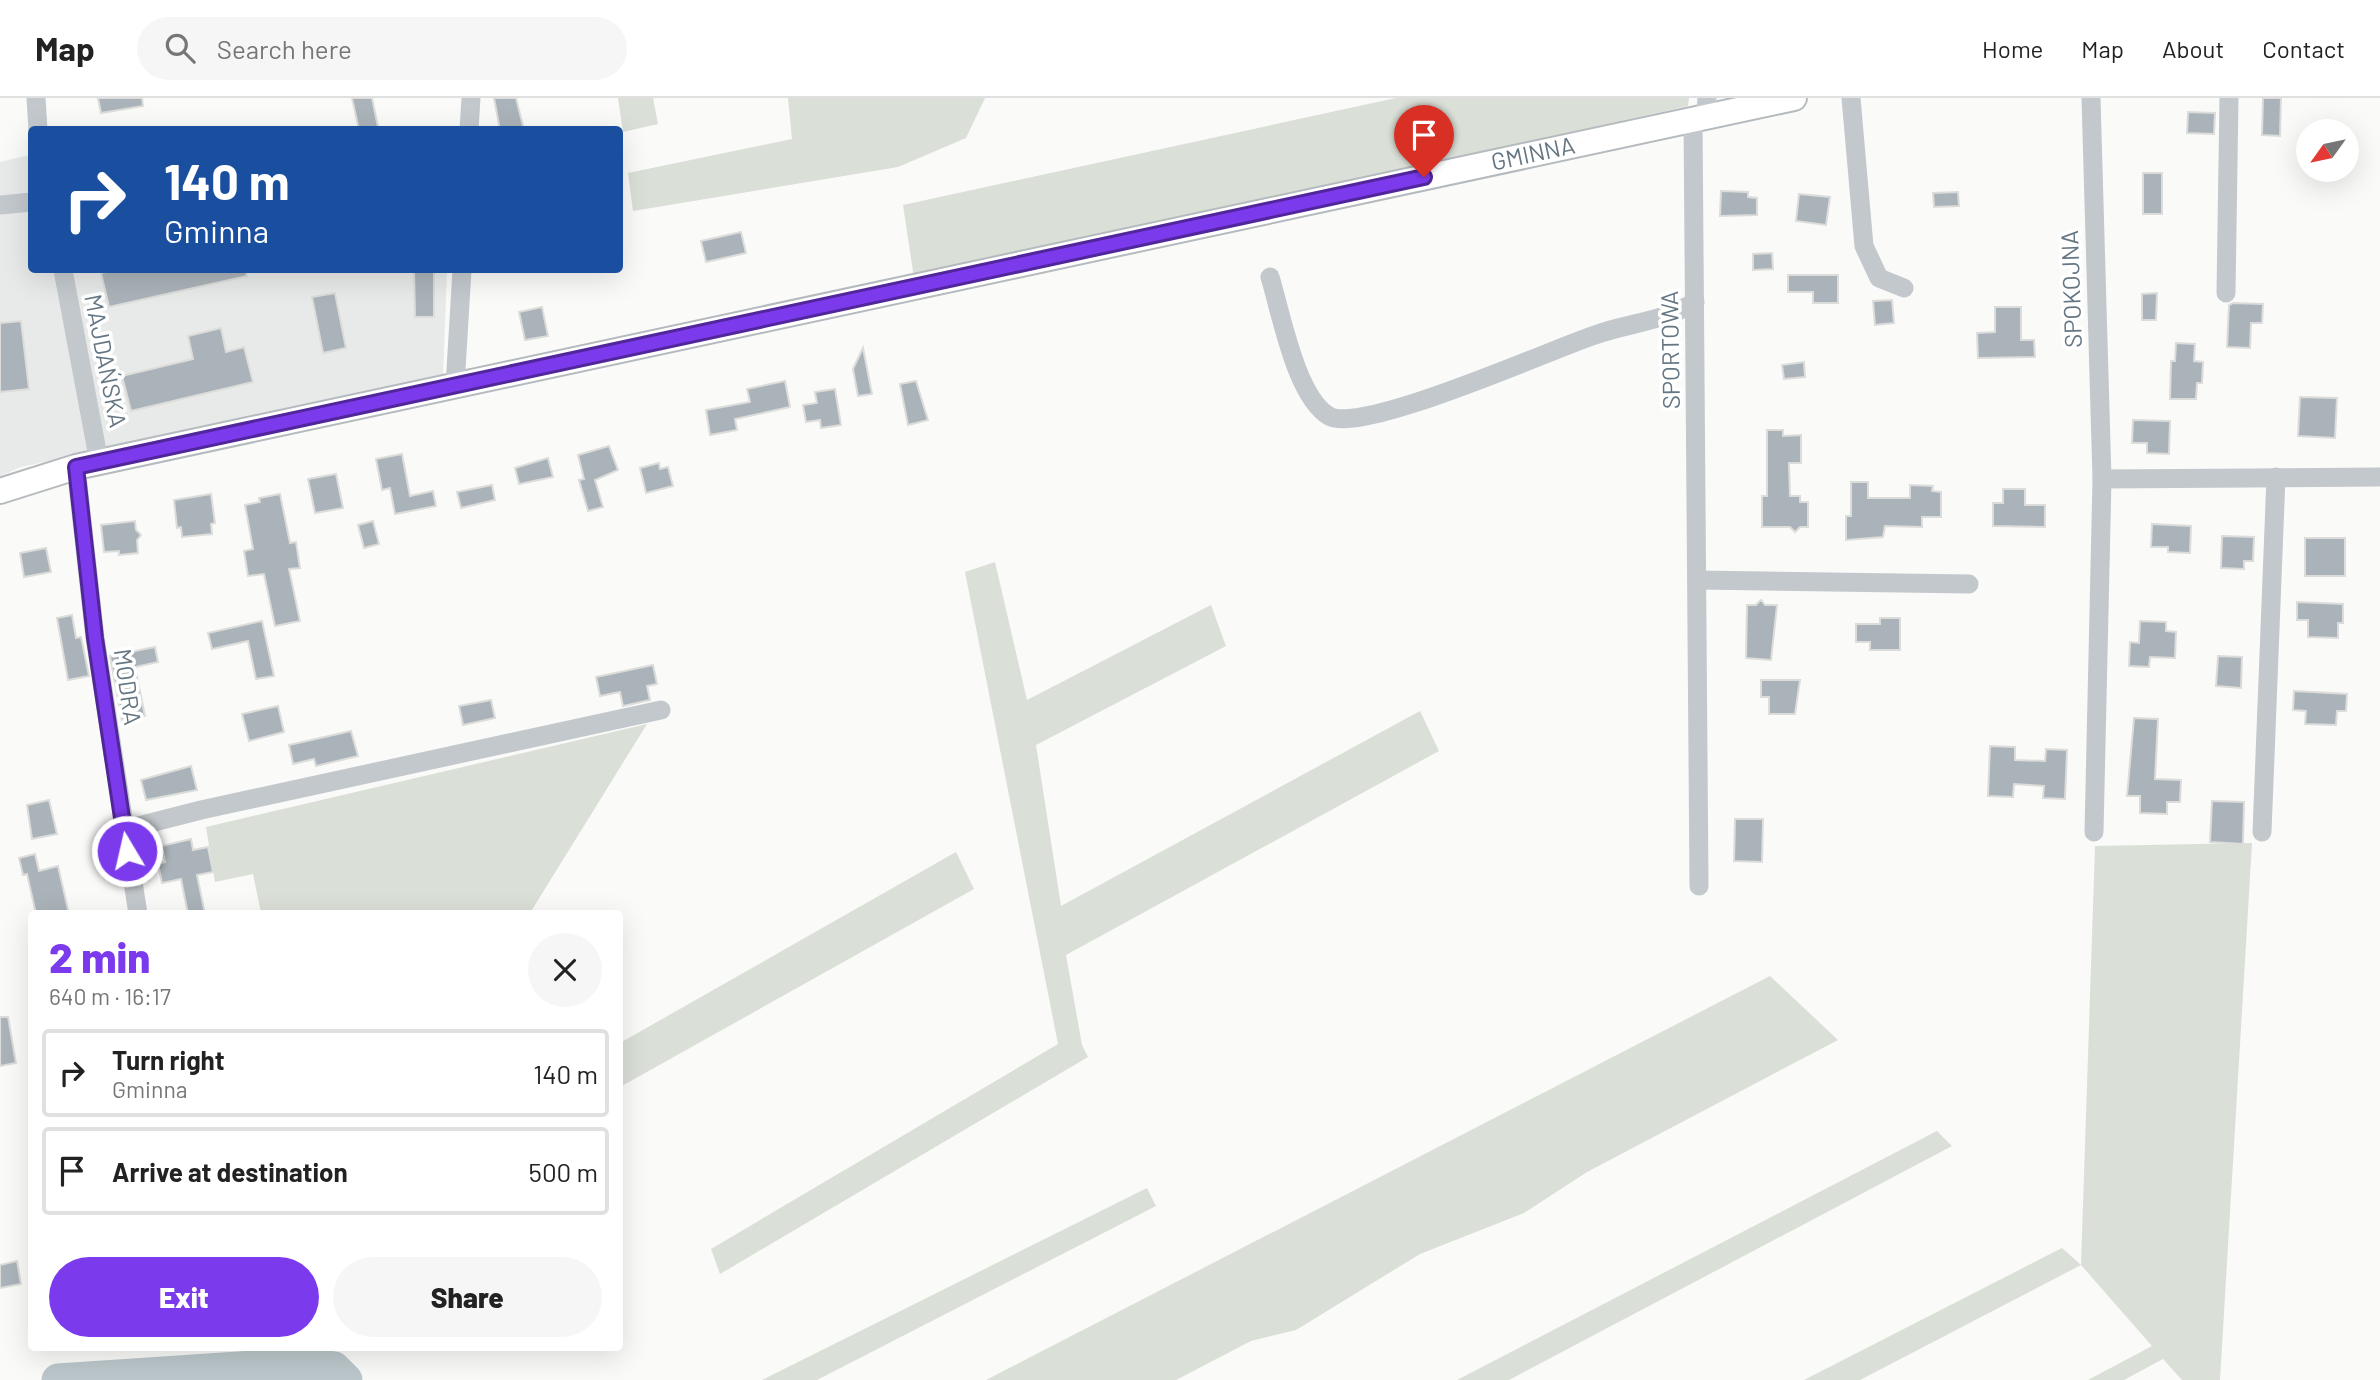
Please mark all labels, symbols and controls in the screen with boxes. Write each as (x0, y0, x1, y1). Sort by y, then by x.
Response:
search box (137, 17, 627, 80)
text: Map (35, 28, 95, 68)
icon: search (161, 29, 199, 67)
text: Search here (217, 33, 352, 64)
text: Home (1982, 34, 2043, 63)
text: Map (2081, 34, 2124, 63)
text: About (2162, 34, 2224, 63)
text: Contact (2262, 34, 2345, 63)
pin (1394, 105, 1454, 177)
icon: arrive (1405, 116, 1443, 154)
north arrow (2296, 119, 2359, 182)
map controls (2296, 119, 2359, 182)
street label: GMINNA (1488, 129, 1577, 176)
text: 140 m (164, 151, 290, 210)
icon: right (49, 154, 140, 245)
text: Gminna (164, 211, 269, 249)
street label: SPOKOJNA (2054, 230, 2087, 348)
street label: SPORTOWA (1654, 291, 1685, 410)
street label: MAJDAŃSKA (79, 292, 134, 430)
street label: MODRA (109, 647, 148, 727)
position arrow (90, 814, 164, 888)
text: 2 min (49, 931, 150, 981)
button: close (528, 933, 602, 1007)
text: 640 m · 16:17 (49, 982, 171, 1010)
text: Turn right (112, 1044, 225, 1075)
icon: right (53, 1054, 91, 1092)
text: 140 m (533, 1058, 598, 1089)
text: Gminna (112, 1075, 188, 1103)
icon: arrive (53, 1152, 91, 1190)
text: Arrive at destination (112, 1156, 348, 1187)
text: 500 m (529, 1156, 598, 1187)
button: Exit (49, 1257, 319, 1337)
button: Share (333, 1257, 602, 1337)

